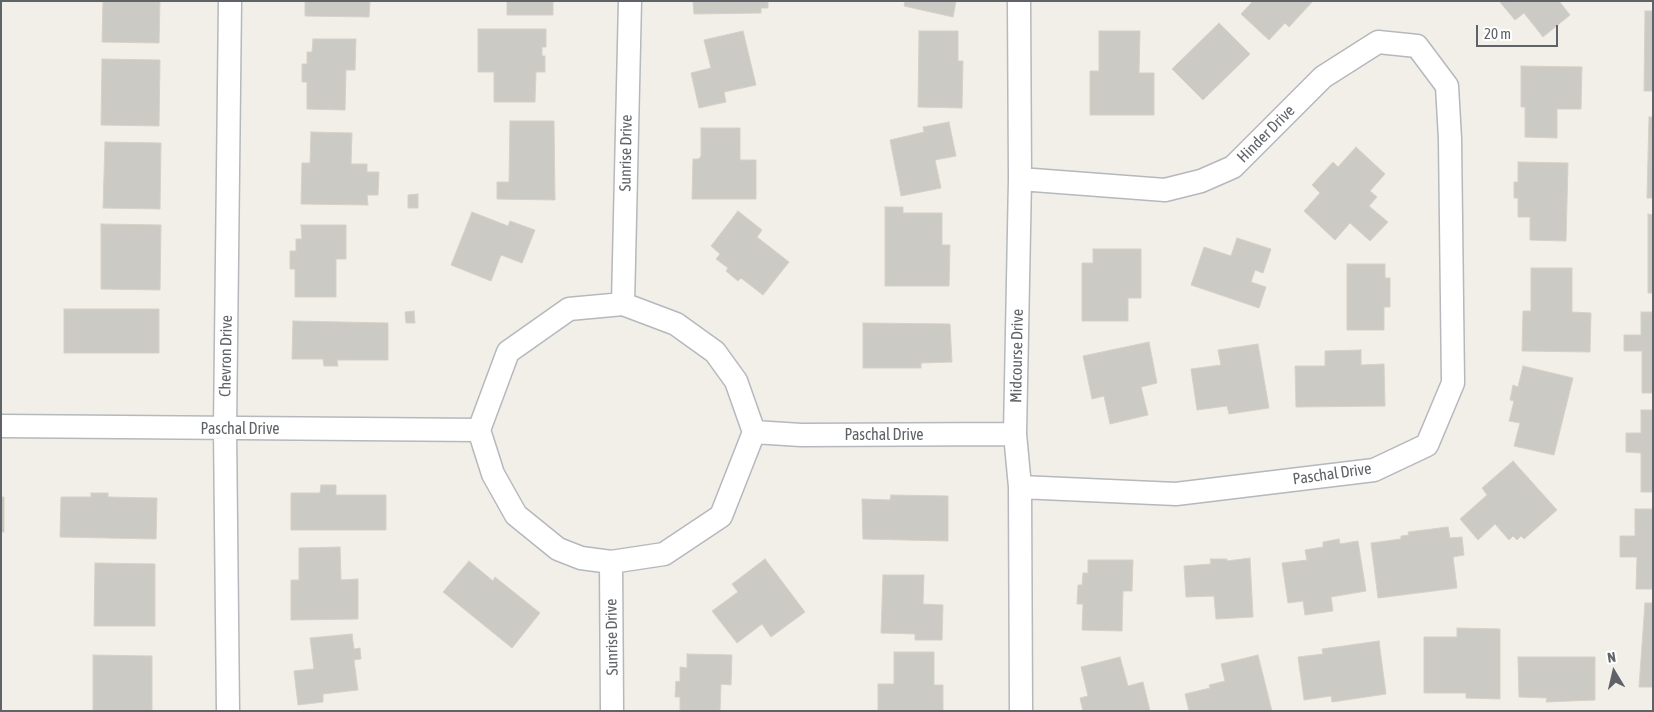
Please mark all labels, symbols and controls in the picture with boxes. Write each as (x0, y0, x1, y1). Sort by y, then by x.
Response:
scale bar (1479, 15, 1562, 47)
text: 20 m (1484, 25, 1511, 42)
street label: Hinder Drive (1233, 101, 1299, 167)
street label: Sunrise Drive (616, 114, 636, 192)
street label: Midcourse Drive (1007, 309, 1027, 403)
street label: Chevron Drive (216, 315, 236, 397)
street label: Paschal Drive (200, 419, 280, 439)
street label: Paschal Drive (844, 425, 924, 445)
street label: Paschal Drive (1291, 459, 1373, 489)
street label: Sunrise Drive (602, 598, 622, 676)
north arrow (1589, 647, 1639, 697)
text: N (1606, 649, 1617, 666)

